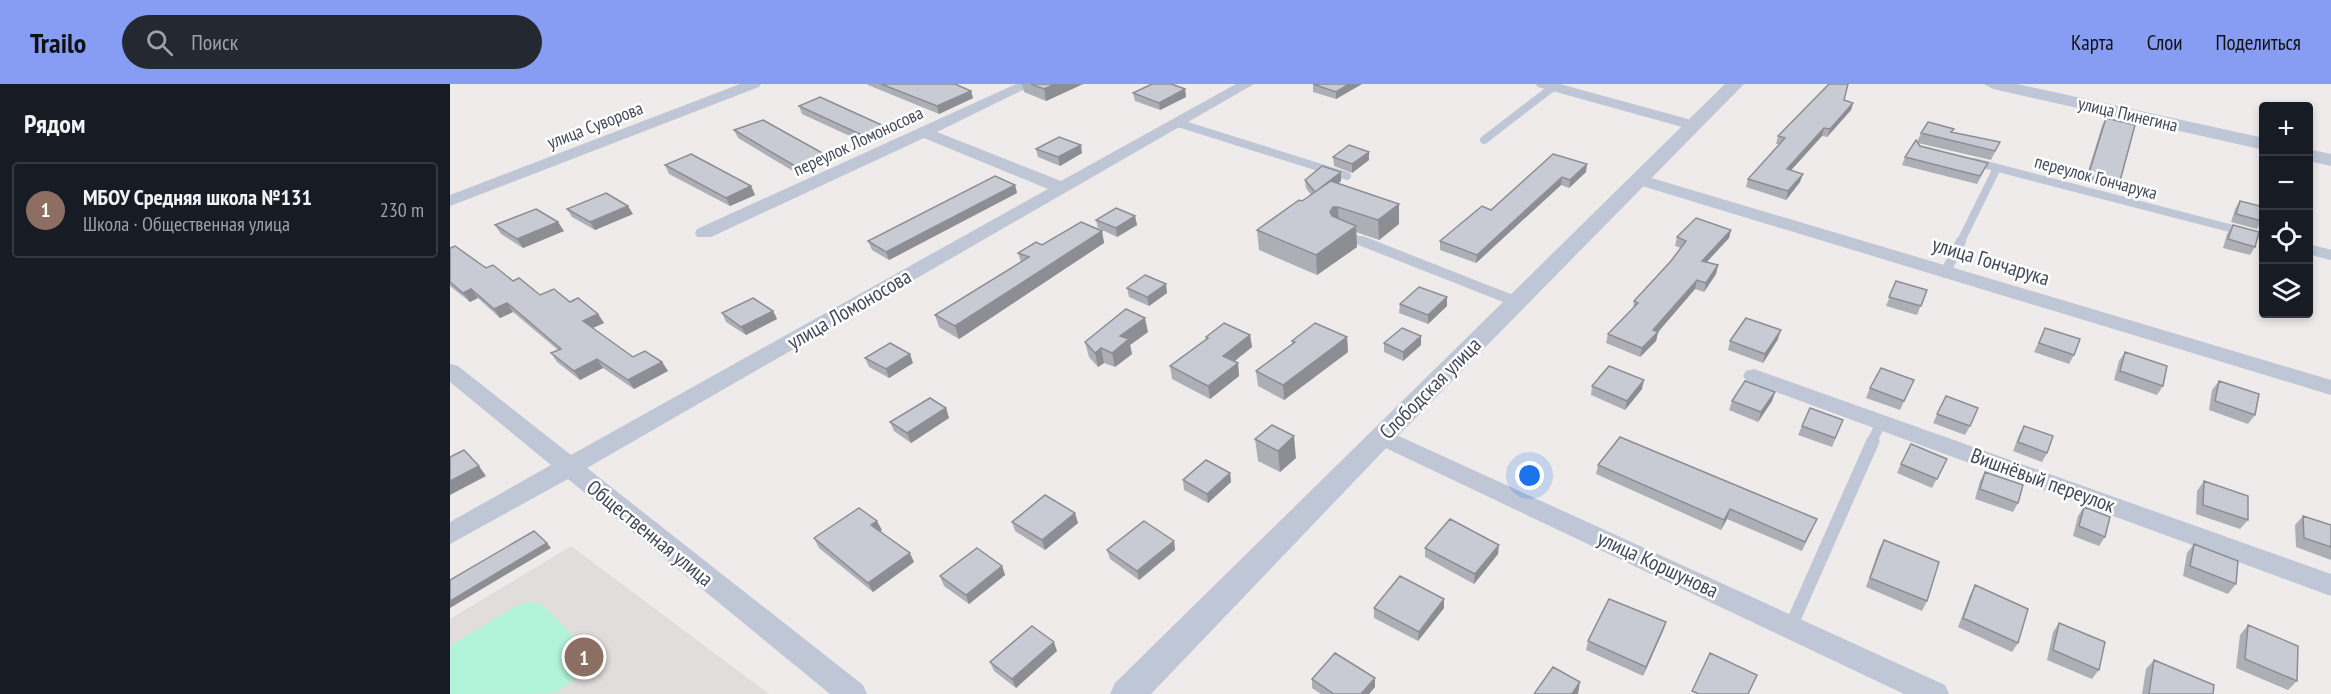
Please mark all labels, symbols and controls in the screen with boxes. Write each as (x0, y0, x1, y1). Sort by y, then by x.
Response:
search box (122, 15, 542, 69)
text: Trailo (30, 24, 86, 61)
icon: search (143, 26, 176, 59)
text: Поиск (191, 28, 238, 56)
text: Карта (2071, 29, 2114, 56)
text: Слои (2147, 29, 2182, 56)
text: Поделиться (2215, 29, 2301, 56)
street label: улица Пинегина (2076, 91, 2180, 137)
street label: улица Суворова (544, 96, 646, 154)
street label: переулок Ломоносова (789, 101, 927, 181)
map controls (2259, 102, 2313, 318)
button: + (2259, 102, 2313, 156)
text: Рядом (24, 107, 85, 140)
street label: переулок Гончарука (2032, 150, 2160, 204)
button: − (2259, 156, 2313, 210)
text: МБОУ Средняя школа №131 (83, 183, 312, 211)
text: 1 (41, 197, 50, 223)
text: 230 m (380, 197, 424, 223)
button: locate (2259, 210, 2313, 264)
text: Школа · Общественная улица (83, 211, 290, 237)
street label: улица Гончарука (1929, 230, 2053, 292)
street label: улица Ломоносова (782, 263, 916, 355)
button: layers (2259, 264, 2313, 318)
street label: Слободская улица (1373, 331, 1487, 445)
street label: Вишнёвый переулок (1967, 441, 2119, 519)
your location (1515, 461, 1544, 490)
street label: Общественная улица (581, 474, 719, 592)
street label: улица Коршунова (1593, 524, 1723, 604)
pin: 1 (564, 634, 604, 680)

